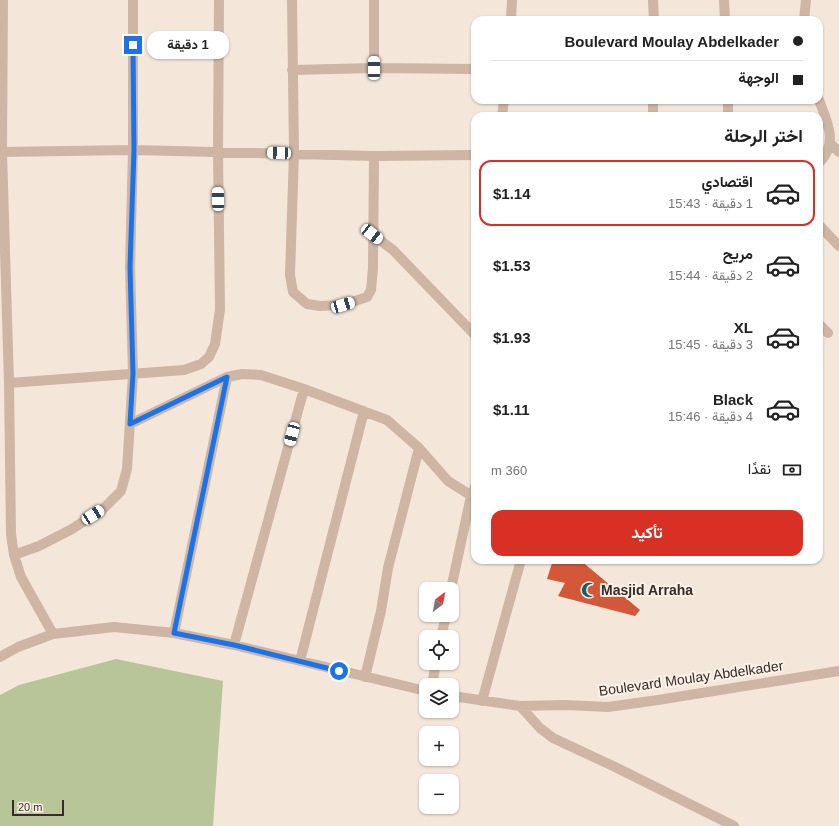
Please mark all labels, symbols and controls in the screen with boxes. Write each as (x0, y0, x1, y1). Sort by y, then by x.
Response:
callout: 1 دقيقة (147, 31, 229, 59)
text: Boulevard Moulay Abdelkader (565, 33, 779, 50)
route end (124, 36, 142, 54)
text: 1 دقيقة (167, 37, 209, 52)
car (368, 56, 380, 80)
text: الوجهة (738, 69, 779, 86)
text: اختر الرحلة (724, 126, 803, 146)
car (267, 147, 291, 159)
text: اقتصادي (701, 173, 753, 190)
icon: car (765, 175, 801, 211)
text: $1.14 (493, 185, 531, 202)
car (212, 187, 224, 211)
text: 1 دقيقة · 15:43 (668, 196, 753, 211)
car (359, 222, 385, 246)
text: مريح (723, 245, 753, 262)
icon: car (765, 247, 801, 283)
text: $1.53 (493, 257, 531, 274)
text: 2 دقيقة · 15:44 (668, 268, 753, 283)
car (330, 296, 356, 314)
text: XL (734, 319, 753, 336)
icon: car (765, 319, 801, 355)
text: $1.93 (493, 329, 531, 346)
text: 3 دقيقة · 15:45 (668, 337, 753, 352)
text: Black (713, 391, 753, 408)
icon: car (765, 391, 801, 427)
text: $1.11 (493, 401, 530, 418)
text: 4 دقيقة · 15:46 (668, 409, 753, 424)
car (283, 421, 301, 447)
icon: cash (781, 459, 803, 481)
text: نقدًا (748, 460, 771, 477)
text: 360 m (491, 463, 527, 478)
car (80, 503, 106, 527)
button: تأكيد (491, 510, 803, 556)
mosque icon: Masjid Arraha (580, 581, 598, 599)
north arrow (419, 582, 459, 622)
map controls (419, 582, 459, 814)
place label: Masjid Arraha (601, 582, 693, 598)
button: locate (419, 630, 459, 670)
street label: Boulevard Moulay Abdelkader (598, 657, 785, 699)
route start (330, 662, 348, 680)
button: layers (419, 678, 459, 718)
button: + (419, 726, 459, 766)
button: − (419, 774, 459, 814)
scale bar (12, 798, 64, 817)
text: 20 m (18, 801, 42, 813)

